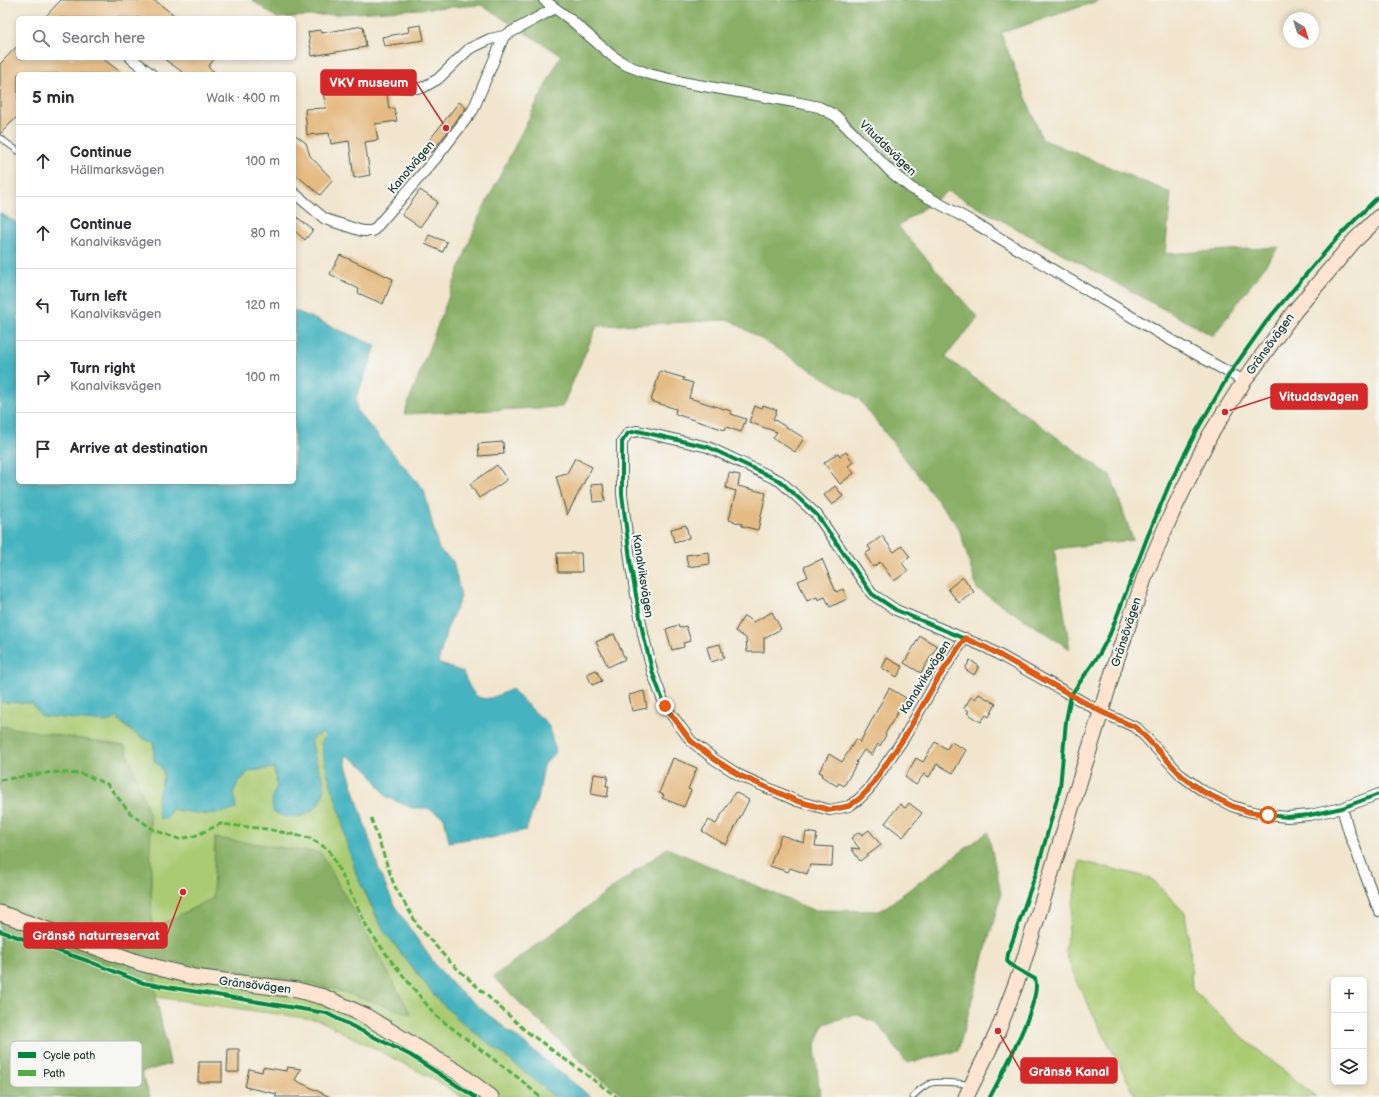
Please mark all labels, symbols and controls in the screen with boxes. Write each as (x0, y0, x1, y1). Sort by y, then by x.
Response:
north arrow (1283, 12, 1319, 48)
search box (16, 16, 296, 60)
icon: search (30, 27, 52, 49)
text: Search here (62, 29, 145, 48)
callout: VKV museum (321, 70, 416, 95)
text: VKV museum (330, 75, 408, 91)
text: 5 min (32, 88, 75, 108)
text: Walk · 400 m (206, 90, 280, 106)
street label: Vituddsvägen (856, 117, 919, 179)
street label: Kanotvägen (385, 138, 438, 197)
text: Continue (70, 143, 132, 162)
icon: ahead (32, 150, 54, 172)
text: 100 m (245, 153, 280, 169)
text: Hällmarksvägen (70, 162, 164, 178)
text: Continue (70, 215, 132, 234)
icon: ahead (32, 222, 54, 244)
text: 80 m (251, 225, 280, 241)
text: Kanalviksvägen (70, 234, 161, 250)
text: Turn left (70, 287, 127, 306)
icon: left (32, 294, 54, 316)
text: 120 m (245, 297, 280, 313)
text: Kanalviksvägen (70, 306, 161, 322)
street label: Gränsövägen (1243, 310, 1298, 378)
text: Turn right (70, 359, 135, 378)
icon: right (32, 366, 54, 388)
text: 100 m (245, 369, 280, 385)
text: Kanalviksvägen (70, 378, 161, 394)
callout: Vituddsvägen (1271, 384, 1367, 409)
text: Vituddsvägen (1279, 389, 1359, 405)
icon: arrive (32, 438, 54, 460)
text: Arrive at destination (70, 439, 208, 458)
street label: Kanalviksvägen (629, 533, 657, 619)
street label: Gränsövägen (1108, 595, 1145, 669)
street label: Kanalviksvägen (897, 637, 954, 717)
route end (656, 697, 674, 715)
route start (1259, 806, 1277, 824)
callout: Gränsö naturreservat (24, 923, 167, 948)
text: Gränsö naturreservat (32, 928, 160, 944)
street label: Gränsövägen (218, 974, 292, 997)
map controls (1331, 977, 1367, 1085)
button: + (1331, 977, 1367, 1013)
button: − (1331, 1013, 1367, 1049)
legend (10, 1041, 142, 1087)
text: Cycle path (43, 1049, 95, 1062)
button: layers (1331, 1049, 1367, 1085)
callout: Gränsö Kanal (1021, 1058, 1117, 1083)
text: Gränsö Kanal (1029, 1064, 1109, 1080)
text: Path (43, 1067, 65, 1080)

